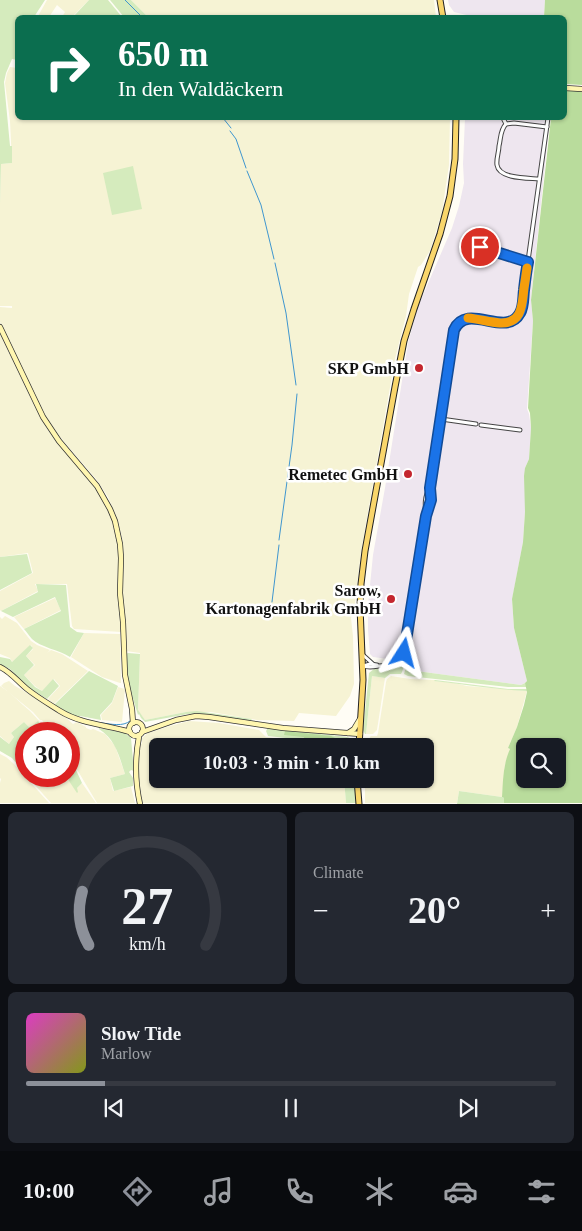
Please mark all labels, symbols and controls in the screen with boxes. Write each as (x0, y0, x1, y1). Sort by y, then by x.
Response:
icon: right (35, 35, 100, 100)
text: 650 m (118, 35, 208, 74)
text: In den Waldäckern (118, 76, 283, 101)
pin (459, 226, 501, 268)
icon: arrive (466, 233, 494, 261)
place label: SKP GmbH (328, 360, 410, 377)
marker: SKP GmbH (413, 362, 425, 374)
place label: Remetec GmbH (288, 466, 399, 483)
marker: Remetec GmbH (402, 468, 414, 480)
place label: Sarow, Kartonagenfabrik GmbH (205, 582, 382, 618)
marker: Sarow, Kartonagenfabrik GmbH (385, 593, 397, 605)
position arrow (377, 626, 429, 678)
speed limit sign: 30 (15, 722, 80, 787)
map controls (516, 738, 566, 788)
button: search (516, 738, 566, 788)
text: 10:03 · 3 min · 1.0 km (203, 752, 380, 773)
text: Climate (313, 864, 364, 881)
text: 27 (122, 878, 174, 935)
text: 20° (408, 889, 461, 931)
text: − (313, 895, 329, 926)
text: + (540, 895, 556, 926)
text: km/h (129, 934, 166, 954)
text: Slow Tide (101, 1023, 181, 1044)
text: Marlow (101, 1045, 152, 1062)
icon: previous (100, 1094, 128, 1122)
icon: pause (277, 1094, 305, 1122)
icon: next (454, 1094, 482, 1122)
icon: directions (120, 1174, 155, 1209)
icon: music (201, 1174, 236, 1209)
icon: phone (282, 1174, 317, 1209)
icon: climate (362, 1174, 397, 1209)
icon: car (443, 1174, 478, 1209)
icon: filters (524, 1174, 559, 1209)
text: 10:00 (23, 1178, 74, 1203)

